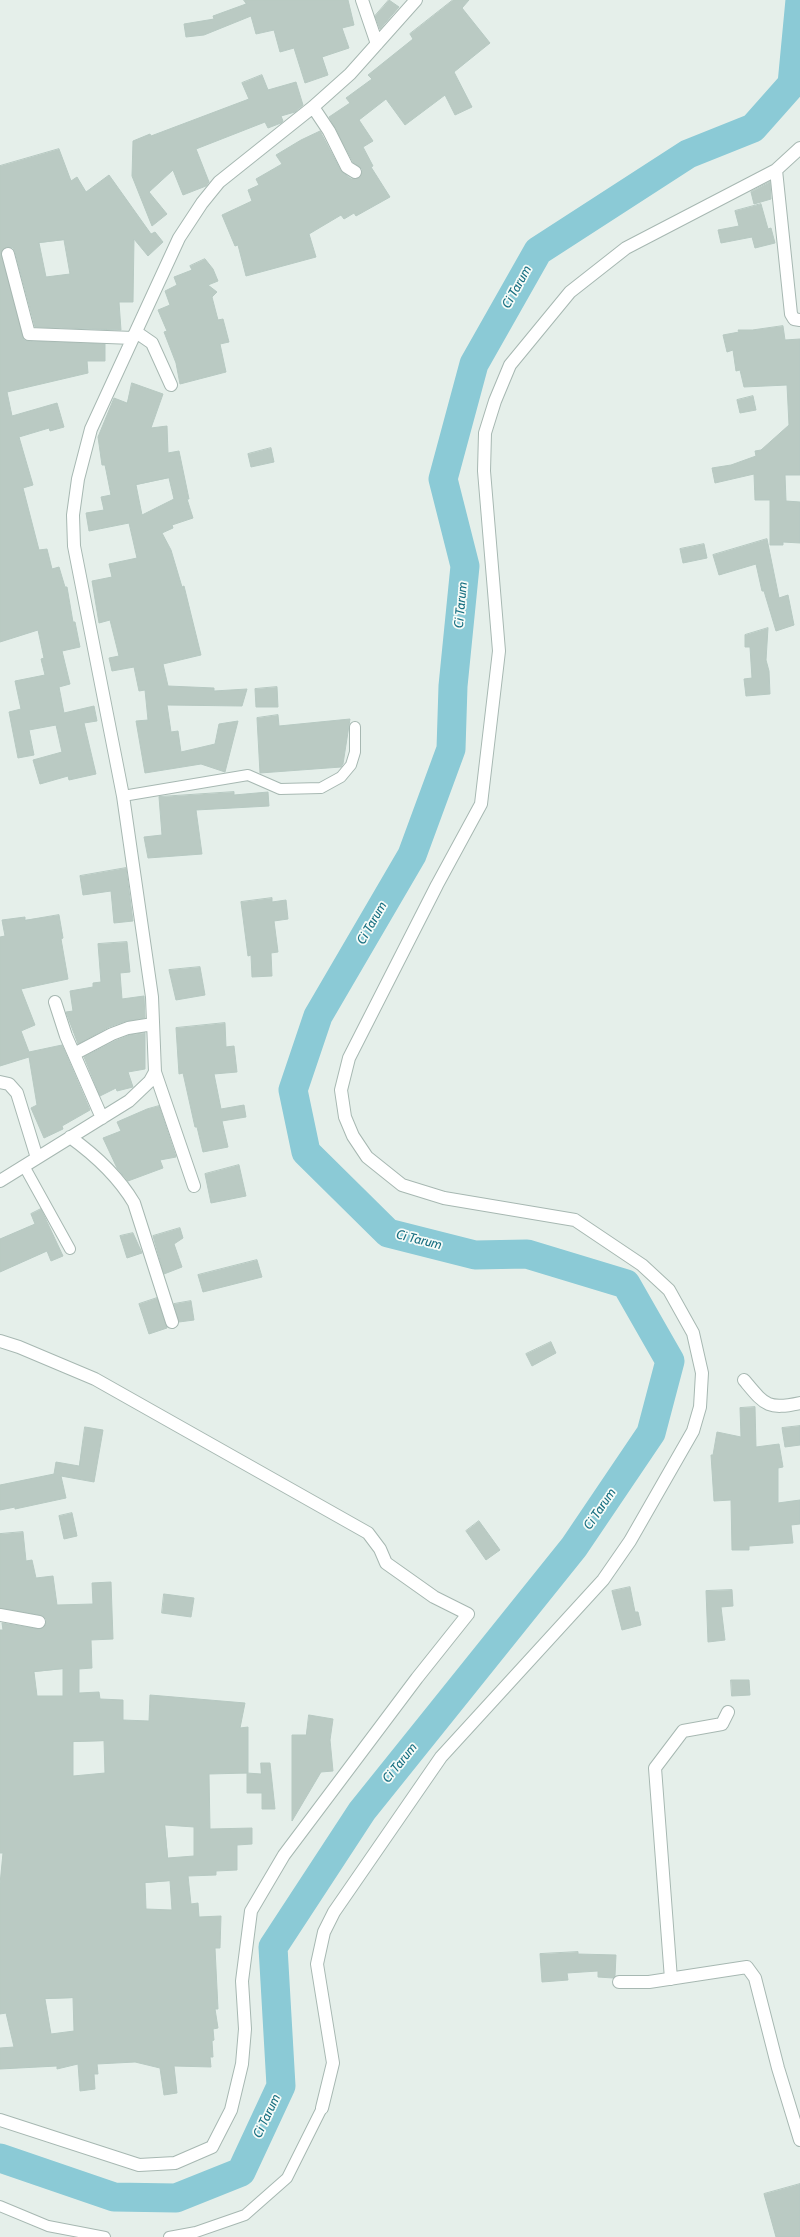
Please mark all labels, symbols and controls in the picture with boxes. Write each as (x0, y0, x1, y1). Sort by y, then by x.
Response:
water label: Ci Tarum (499, 263, 535, 311)
water label: Ci Tarum (451, 581, 471, 629)
water label: Ci Tarum (354, 899, 390, 947)
water label: Ci Tarum (394, 1227, 444, 1253)
water label: Ci Tarum (580, 1485, 620, 1533)
water label: Ci Tarum (379, 1740, 421, 1786)
water label: Ci Tarum (250, 2092, 284, 2140)

